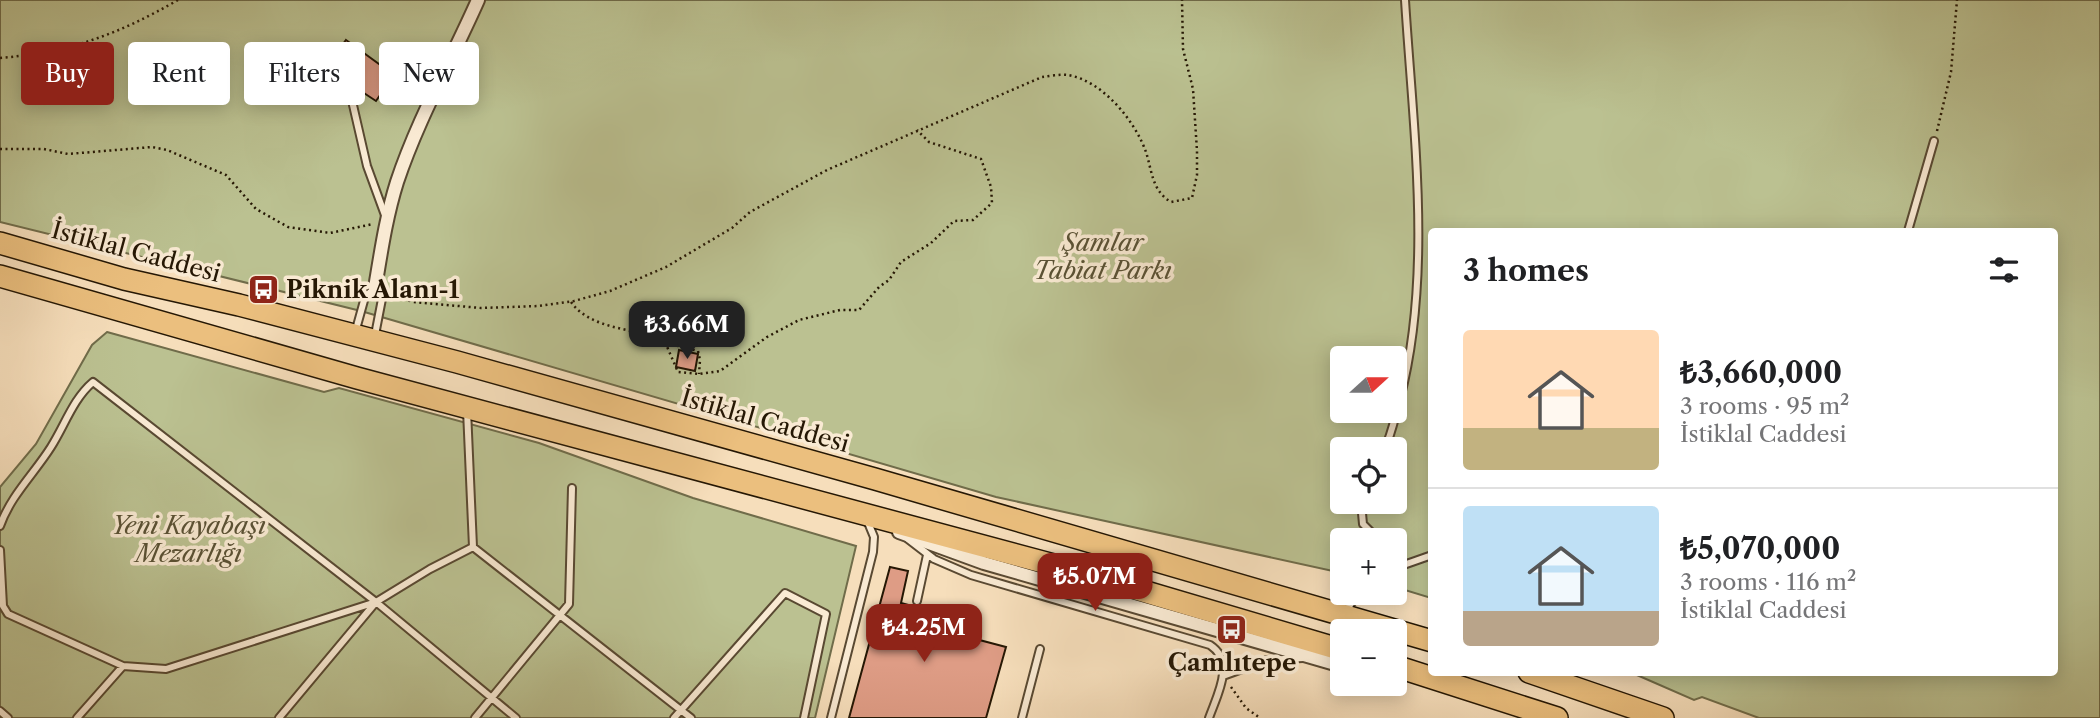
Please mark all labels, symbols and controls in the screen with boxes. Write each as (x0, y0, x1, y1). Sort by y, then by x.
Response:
chip: Buy (21, 42, 114, 105)
chip: Rent (128, 42, 230, 105)
chip: Filters (244, 42, 365, 105)
chip: New (379, 42, 479, 105)
street label: İstiklal Caddesi (48, 214, 224, 288)
park label: Şamlar Tabiat Parkı (1034, 228, 1172, 285)
icon: filters (1985, 251, 2023, 289)
text: 3 homes (1463, 252, 1589, 289)
bus stop icon: Piknik Alanı-1 (246, 273, 280, 307)
place label: Piknik Alanı-1 (286, 275, 460, 304)
pin: ₺3.66M (630, 302, 744, 361)
text: ₺3.66M (645, 310, 729, 338)
north arrow (1330, 346, 1407, 424)
map controls (1330, 346, 1407, 696)
text: ₺3,660,000 (1680, 354, 1842, 391)
icon: home (1519, 358, 1603, 442)
street label: İstiklal Caddesi (678, 382, 853, 458)
text: 3 rooms · 95 m² (1680, 392, 1849, 420)
text: İstiklal Caddesi (1680, 420, 1847, 448)
button: locate (1330, 437, 1407, 514)
park label: Yeni Kayabaşı Mezarlığı (112, 511, 266, 568)
button: + (1330, 528, 1407, 605)
text: ₺5,070,000 (1680, 530, 1840, 567)
icon: home (1519, 534, 1603, 618)
pin: ₺5.07M (1038, 554, 1152, 613)
text: ₺5.07M (1053, 562, 1137, 590)
text: 3 rooms · 116 m² (1680, 568, 1856, 596)
text: İstiklal Caddesi (1680, 596, 1847, 624)
pin: ₺4.25M (867, 604, 981, 664)
bus stop icon: Çamlıtepe (1215, 612, 1249, 646)
text: ₺4.25M (882, 613, 966, 641)
button: − (1330, 619, 1407, 696)
place label: Çamlıtepe (1168, 648, 1296, 677)

